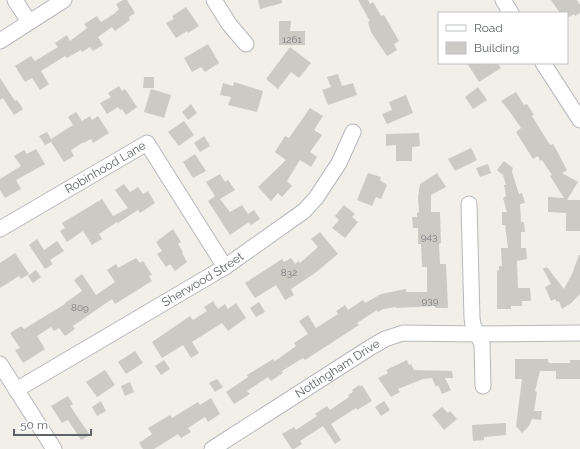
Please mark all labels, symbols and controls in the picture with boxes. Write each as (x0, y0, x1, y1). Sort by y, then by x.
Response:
legend (438, 12, 568, 64)
text: Road (474, 21, 503, 35)
house number: 1261 (282, 34, 303, 45)
text: Building (474, 41, 520, 55)
street label: Robinhood Lane (62, 138, 148, 196)
house number: 943 (421, 231, 437, 242)
street label: Sherwood Street (159, 249, 246, 310)
house number: 832 (281, 267, 297, 278)
house number: 939 (421, 295, 439, 306)
house number: 809 (71, 302, 89, 313)
street label: Nottingham Drive (293, 336, 382, 401)
scale bar (14, 411, 91, 437)
text: 50 m (20, 418, 48, 432)

